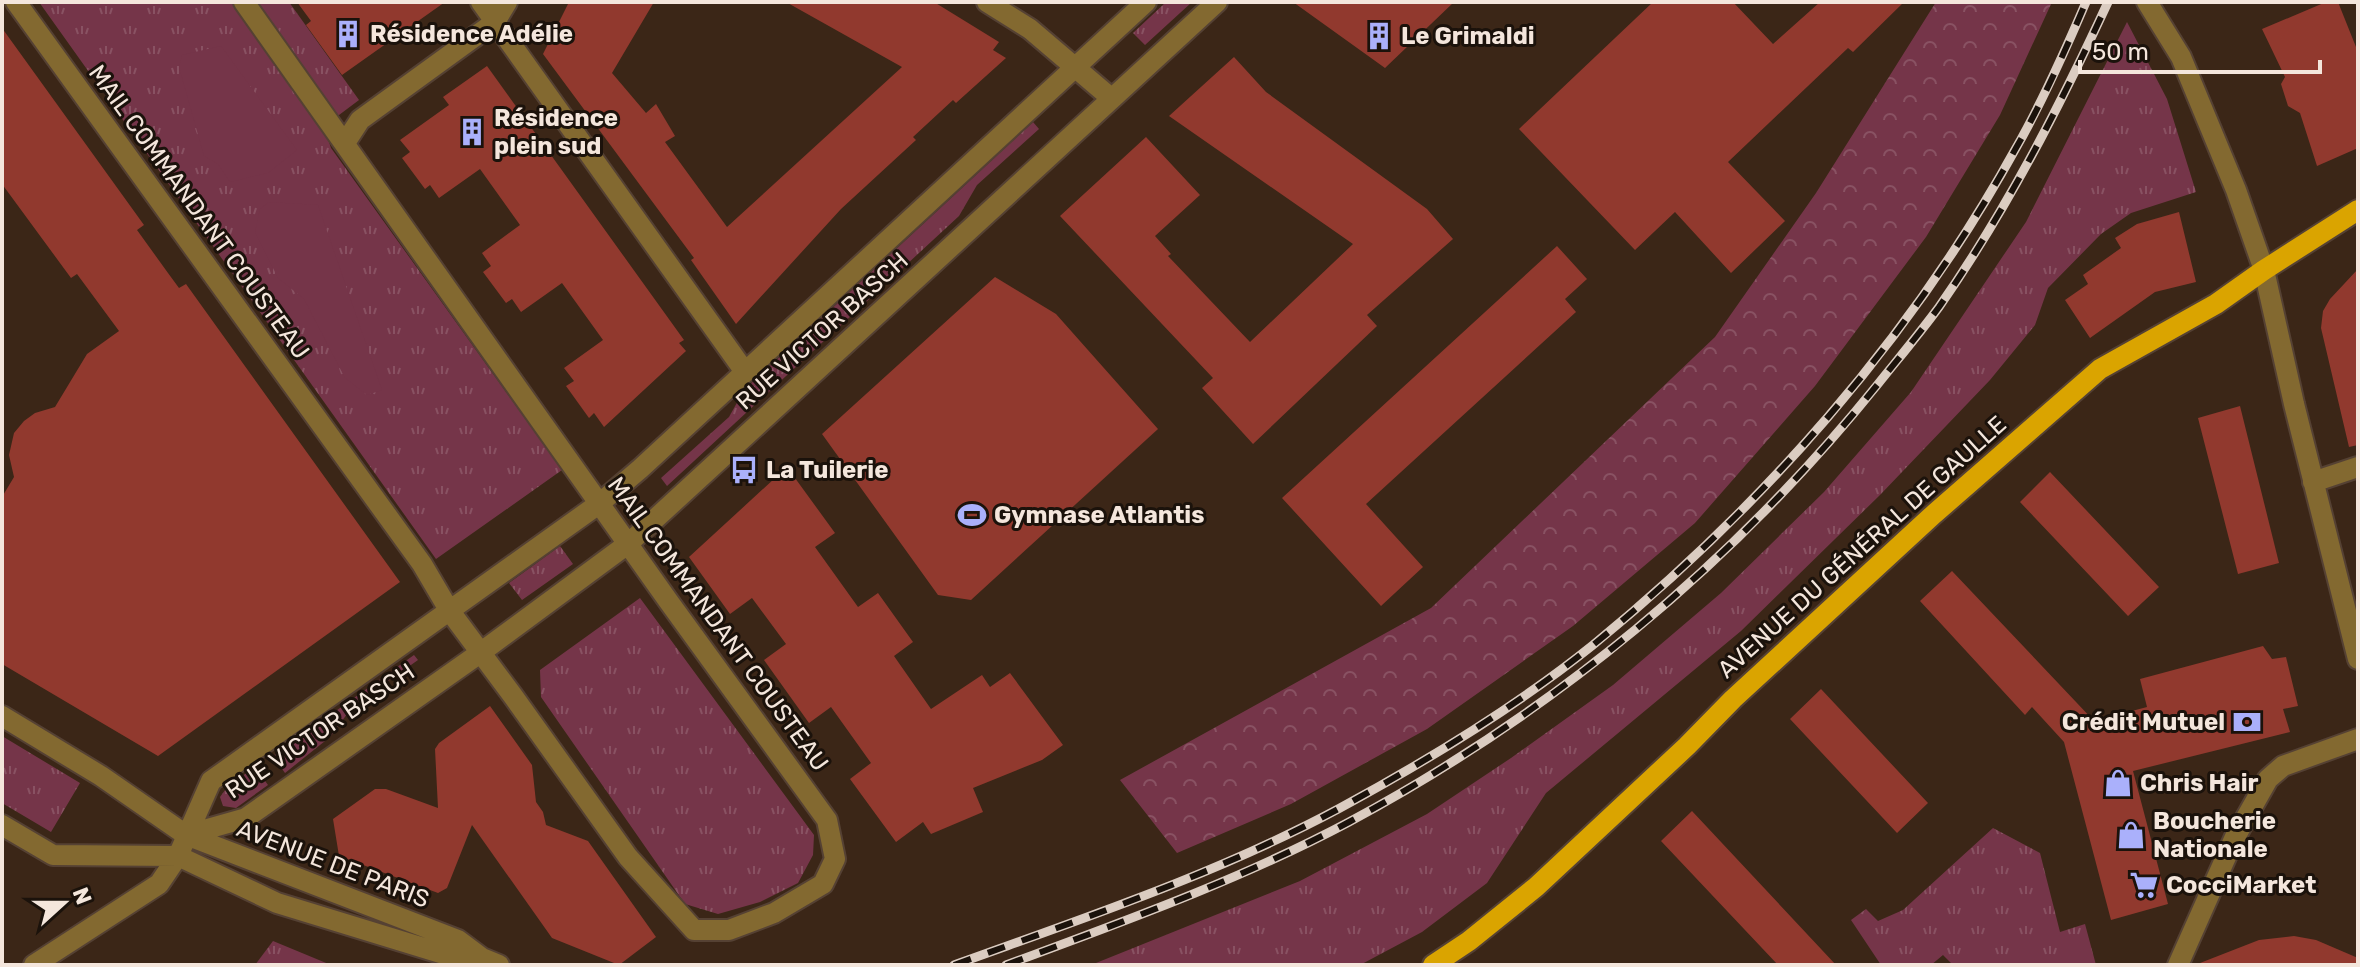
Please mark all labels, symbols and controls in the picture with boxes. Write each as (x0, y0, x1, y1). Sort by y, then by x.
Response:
building icon: Résidence Adélie (333, 19, 363, 49)
place label: Résidence Adélie (370, 20, 573, 48)
building icon: Le Grimaldi (1364, 21, 1394, 51)
place label: Le Grimaldi (1401, 22, 1535, 50)
scale bar (2080, 24, 2320, 74)
text: 50 m (2092, 38, 2149, 66)
street label: MAIL COMMANDANT COUSTEAU (83, 60, 315, 364)
place label: Résidence plein sud (494, 104, 618, 160)
building icon: Résidence plein sud (457, 117, 487, 147)
street label: RUE VICTOR BASCH (730, 246, 914, 416)
street label: AVENUE DU GÉNÉRAL DE GAULLE (1712, 410, 2012, 684)
bus stop icon: La Tuilerie (729, 455, 759, 485)
place label: La Tuilerie (766, 456, 888, 484)
street label: MAIL COMMANDANT COUSTEAU (602, 472, 834, 776)
sports icon: Gymnase Atlantis (957, 500, 987, 530)
place label: Gymnase Atlantis (994, 501, 1204, 529)
street label: RUE VICTOR BASCH (220, 657, 420, 805)
bank icon: Crédit Mutuel (2232, 707, 2262, 737)
place label: Crédit Mutuel (2062, 708, 2225, 736)
shop icon: Chris Hair (2103, 768, 2133, 798)
place label: Chris Hair (2140, 769, 2258, 797)
place label: Boucherie Nationale (2153, 807, 2276, 863)
street label: AVENUE DE PARIS (233, 814, 433, 914)
shop icon: Boucherie Nationale (2116, 820, 2146, 850)
north arrow (24, 863, 104, 943)
supermarket icon: CocciMarket (2129, 870, 2159, 900)
place label: CocciMarket (2166, 871, 2317, 899)
text: N (67, 884, 98, 908)

